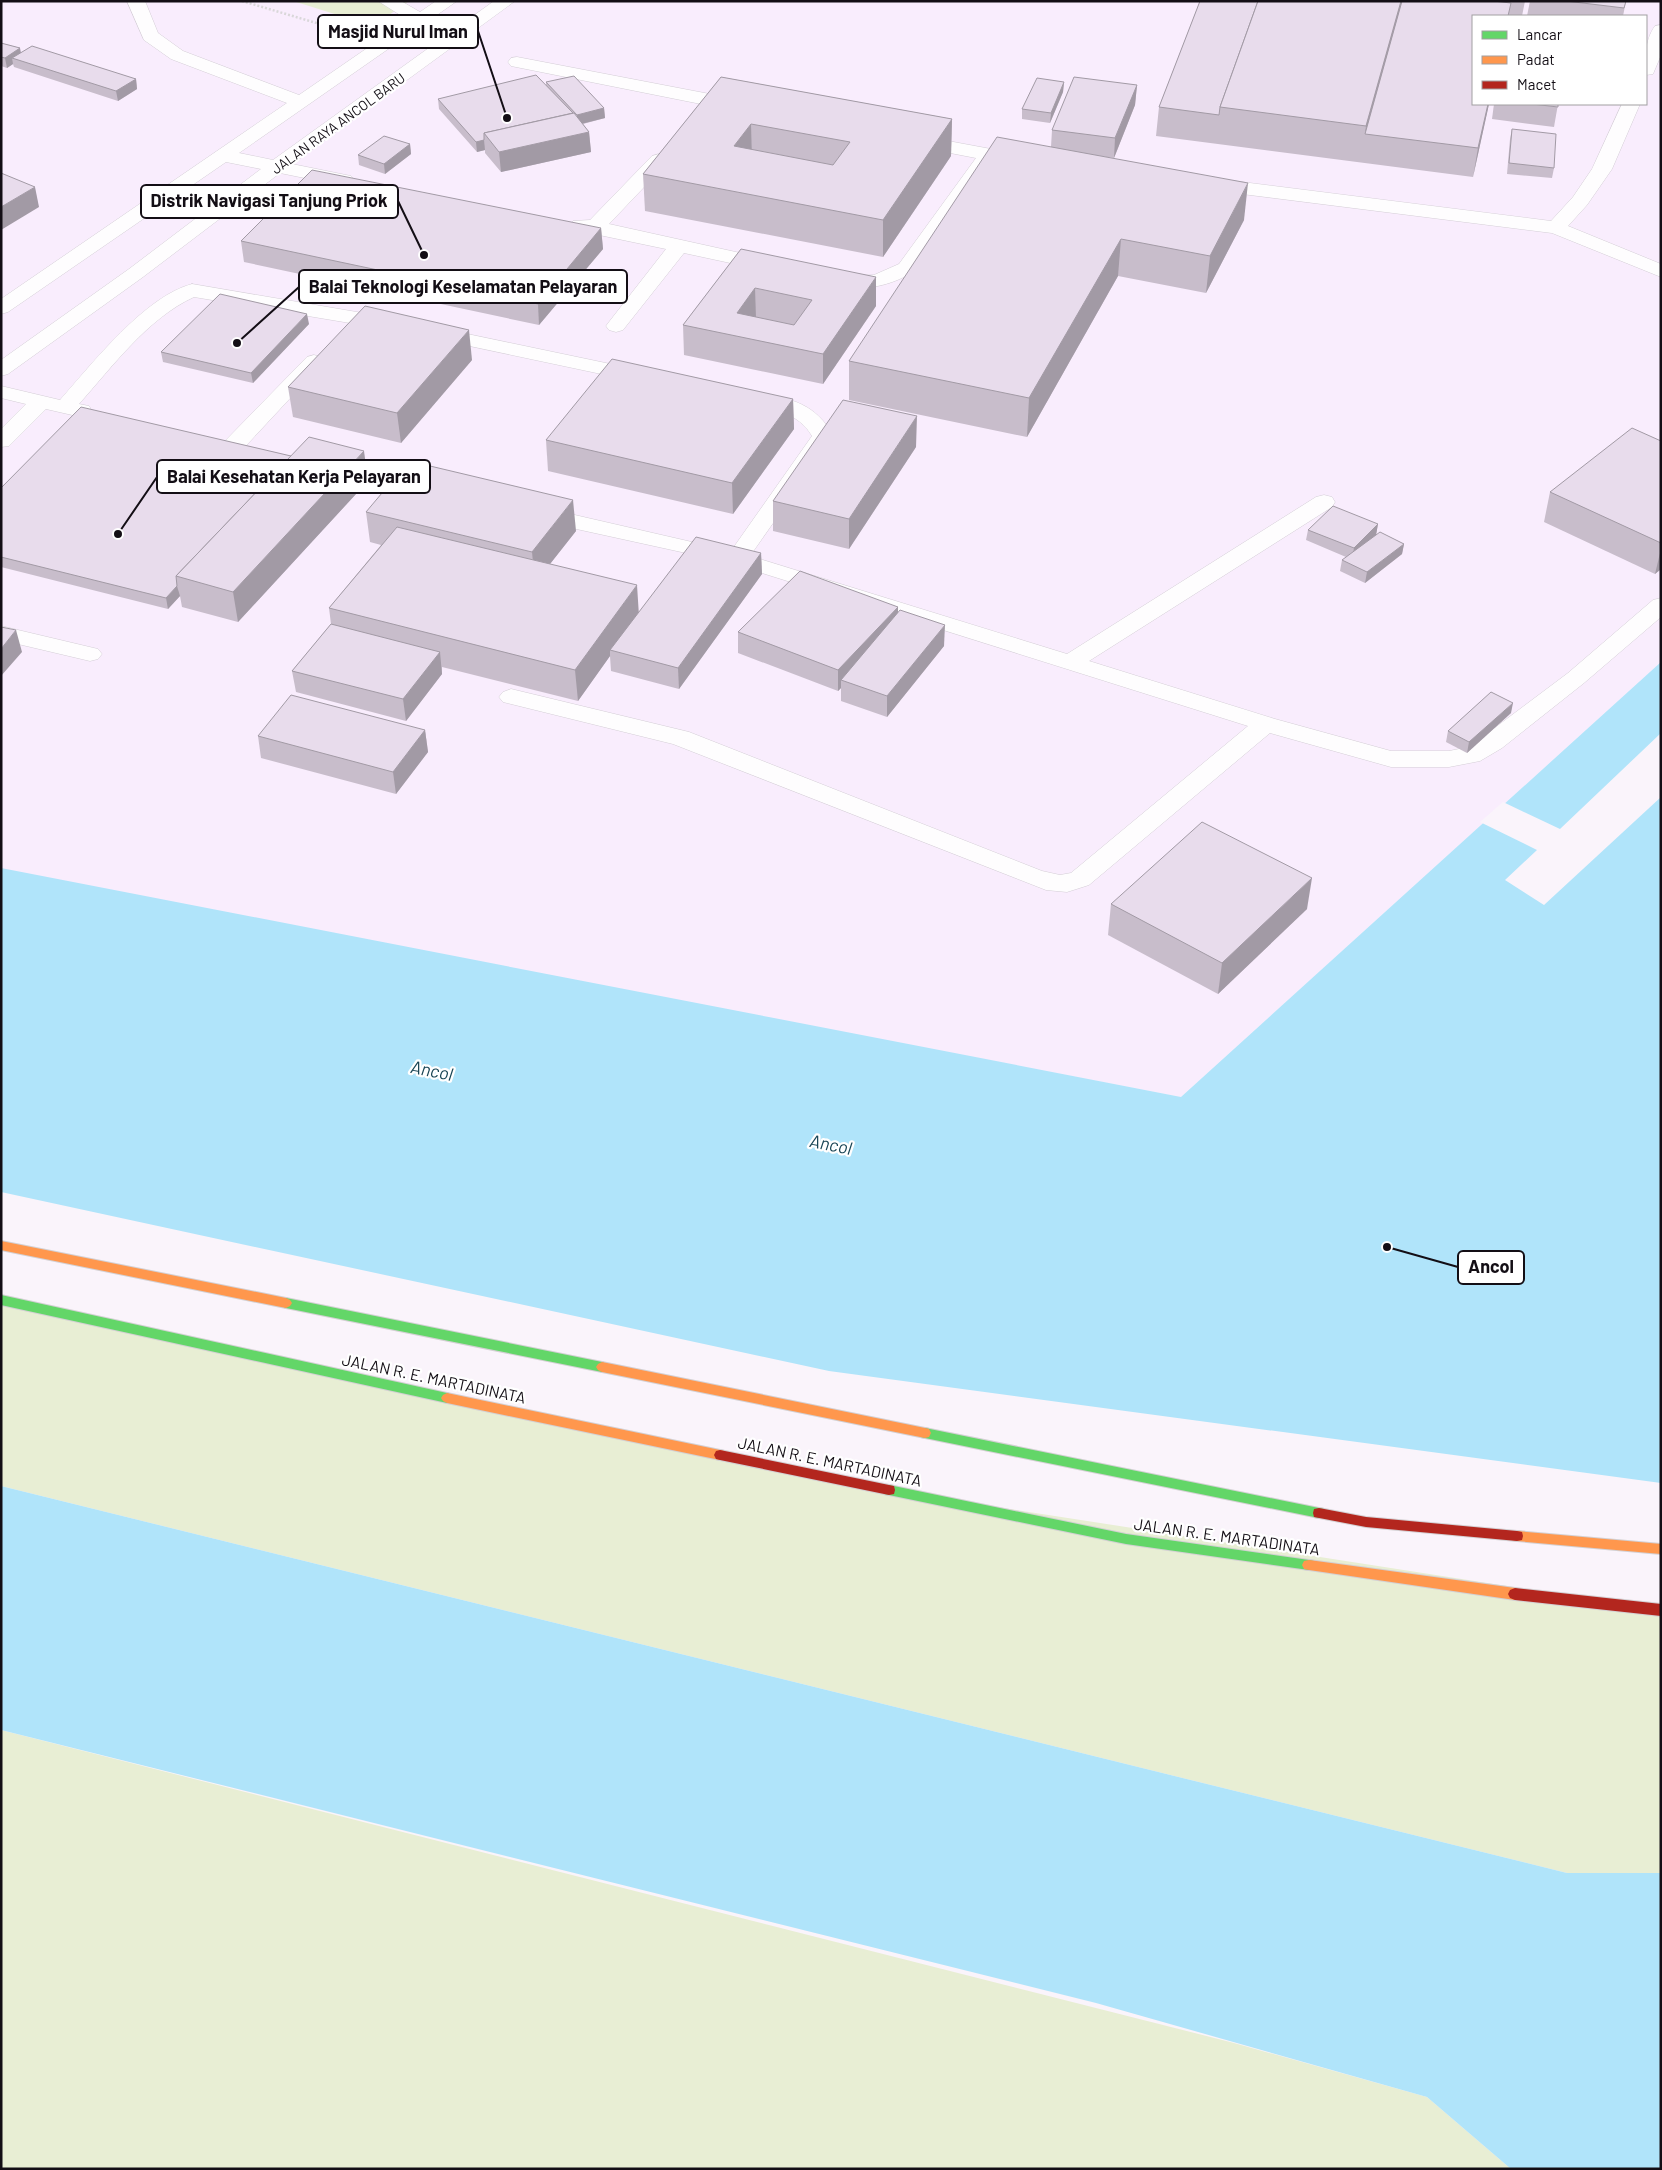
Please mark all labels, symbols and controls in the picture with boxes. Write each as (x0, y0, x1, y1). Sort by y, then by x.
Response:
callout: Masjid Nurul Iman (318, 15, 478, 48)
legend (1472, 15, 1647, 105)
text: Masjid Nurul Iman (328, 20, 468, 42)
text: Lancar (1517, 25, 1563, 43)
text: Padat (1517, 50, 1555, 68)
street label: JALAN RAYA ANCOL BARU (268, 69, 408, 177)
text: Macet (1517, 75, 1557, 93)
callout: Distrik Navigasi Tanjung Priok (141, 185, 398, 218)
text: Distrik Navigasi Tanjung Priok (150, 189, 388, 211)
callout: Balai Teknologi Keselamatan Pelayaran (299, 270, 627, 303)
text: Balai Teknologi Keselamatan Pelayaran (309, 275, 617, 297)
callout: Balai Kesehatan Kerja Pelayaran (157, 460, 430, 493)
text: Balai Kesehatan Kerja Pelayaran (167, 465, 421, 487)
water label: Ancol (409, 1055, 455, 1085)
water label: Ancol (808, 1129, 854, 1159)
callout: Ancol (1458, 1251, 1524, 1284)
text: Ancol (1468, 1255, 1514, 1277)
street label: JALAN R. E. MARTADINATA (340, 1349, 528, 1407)
street label: JALAN R. E. MARTADINATA (736, 1432, 924, 1490)
street label: JALAN R. E. MARTADINATA (1133, 1514, 1321, 1558)

